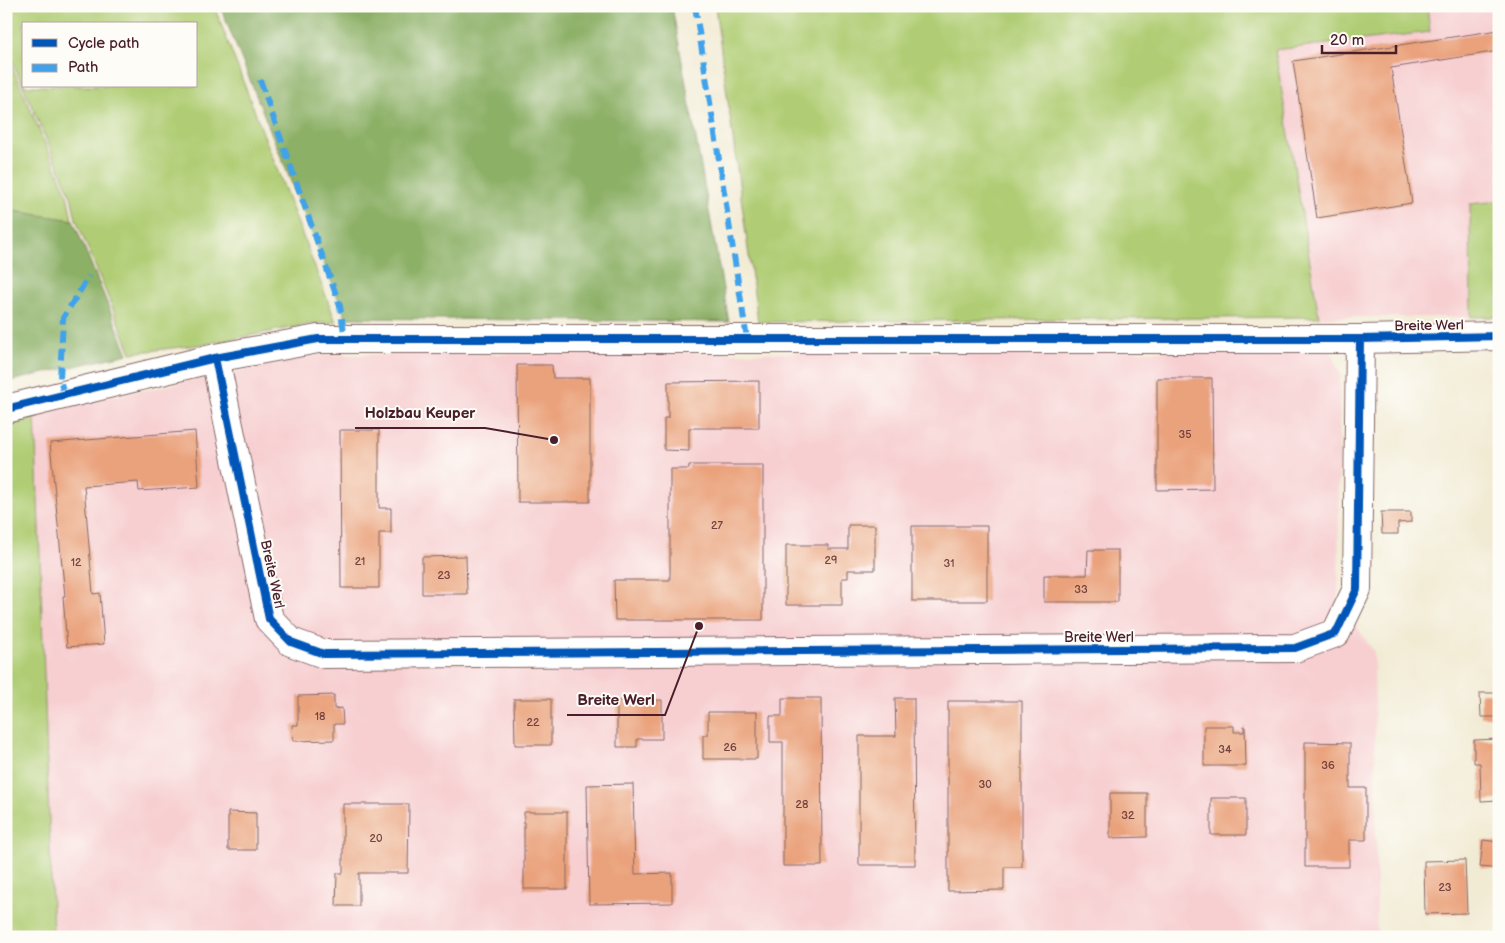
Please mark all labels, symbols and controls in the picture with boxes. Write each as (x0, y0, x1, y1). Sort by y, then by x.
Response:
legend (22, 22, 198, 88)
scale bar (1322, 22, 1396, 54)
text: 20 m (1330, 31, 1364, 50)
text: Cycle path (68, 34, 139, 53)
text: Path (68, 58, 98, 77)
street label: Breite Werl (1394, 316, 1464, 335)
callout: Holzbau Keuper (355, 398, 485, 428)
text: Holzbau Keuper (365, 404, 476, 423)
house number: 35 (1178, 428, 1192, 441)
house number: 27 (711, 519, 724, 532)
street label: Breite Werl (257, 538, 288, 610)
house number: 29 (825, 554, 837, 567)
house number: 21 (355, 555, 365, 568)
house number: 12 (71, 556, 82, 569)
house number: 31 (943, 557, 955, 570)
house number: 23 (437, 569, 451, 582)
house number: 33 (1074, 583, 1088, 596)
street label: Breite Werl (1064, 629, 1134, 646)
callout: Breite Werl (567, 685, 665, 715)
text: Breite Werl (577, 691, 655, 710)
house number: 18 (315, 710, 325, 723)
house number: 22 (527, 716, 540, 729)
house number: 26 (723, 741, 737, 754)
house number: 34 (1218, 743, 1232, 756)
house number: 36 (1321, 759, 1335, 772)
house number: 30 (978, 778, 992, 791)
house number: 28 (796, 798, 808, 811)
house number: 32 (1121, 809, 1135, 822)
house number: 20 (370, 832, 383, 845)
house number: 23 (1438, 881, 1452, 894)

